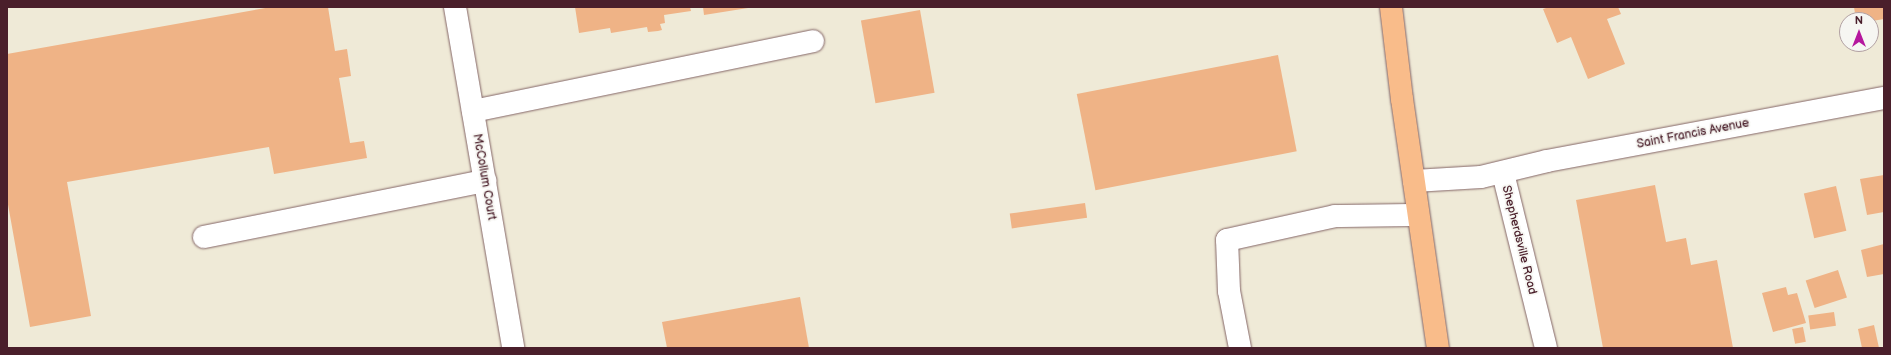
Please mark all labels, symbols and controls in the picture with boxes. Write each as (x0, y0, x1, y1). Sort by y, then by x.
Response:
north arrow (1839, 12, 1879, 52)
text: N (1855, 14, 1863, 27)
street label: Saint Francis Avenue (1636, 116, 1750, 152)
street label: McCollum Court (469, 133, 499, 221)
street label: Shepherdsville Road (1498, 184, 1540, 296)

